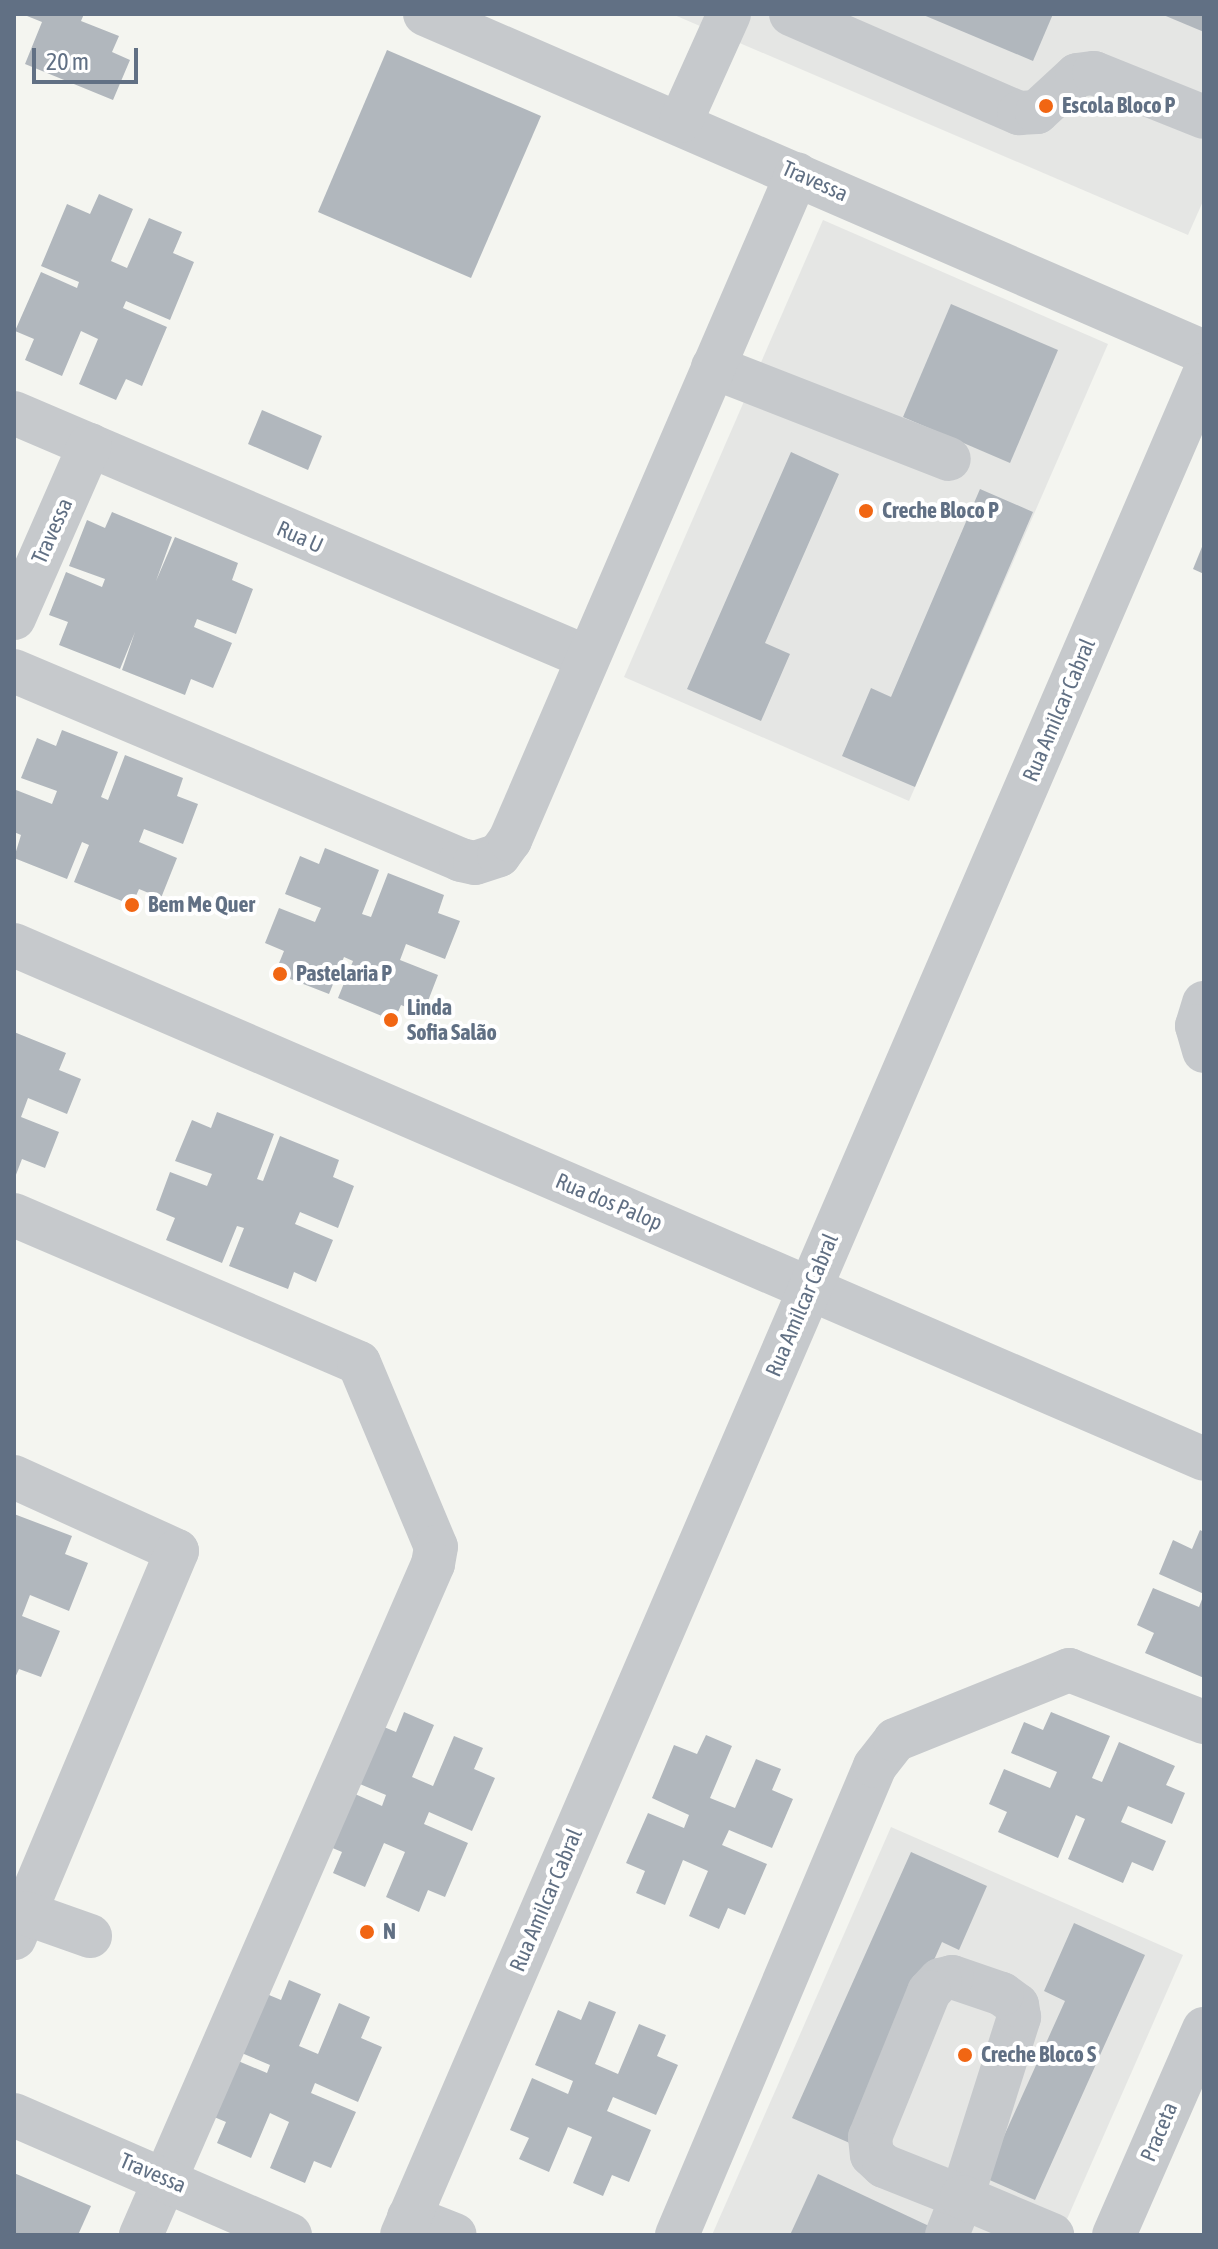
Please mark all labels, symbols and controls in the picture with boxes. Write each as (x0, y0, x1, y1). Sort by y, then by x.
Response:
scale bar (36, 32, 142, 82)
text: 20 m (46, 48, 89, 75)
place label: Escola Bloco P (1062, 93, 1175, 119)
marker: Escola Bloco P (1037, 97, 1055, 115)
street label: Travessa (778, 155, 852, 207)
street label: Travessa (26, 494, 78, 568)
place label: Creche Bloco P (882, 498, 999, 524)
marker: Creche Bloco P (857, 502, 875, 520)
street label: Rua U (273, 515, 327, 559)
street label: Rua Amilcar Cabral (1017, 635, 1101, 785)
place label: Bem Me Quer (148, 892, 255, 918)
marker: Bem Me Quer (123, 896, 141, 914)
place label: Pastelaria P (296, 961, 392, 987)
marker: Pastelaria P (271, 965, 289, 983)
place label: Linda Sofia Salão (407, 994, 497, 1046)
marker: Linda Sofia Salão (382, 1011, 400, 1029)
street label: Rua dos Palop (552, 1168, 666, 1236)
street label: Rua Amilcar Cabral (760, 1230, 844, 1380)
street label: Rua Amilcar Cabral (504, 1825, 588, 1975)
place label: N (383, 1919, 396, 1945)
marker: N (358, 1923, 376, 1941)
place label: Creche Bloco S (981, 2042, 1096, 2068)
marker: Creche Bloco S (956, 2046, 974, 2064)
street label: Praceta (1135, 2098, 1183, 2166)
street label: Travessa (116, 2147, 190, 2199)

